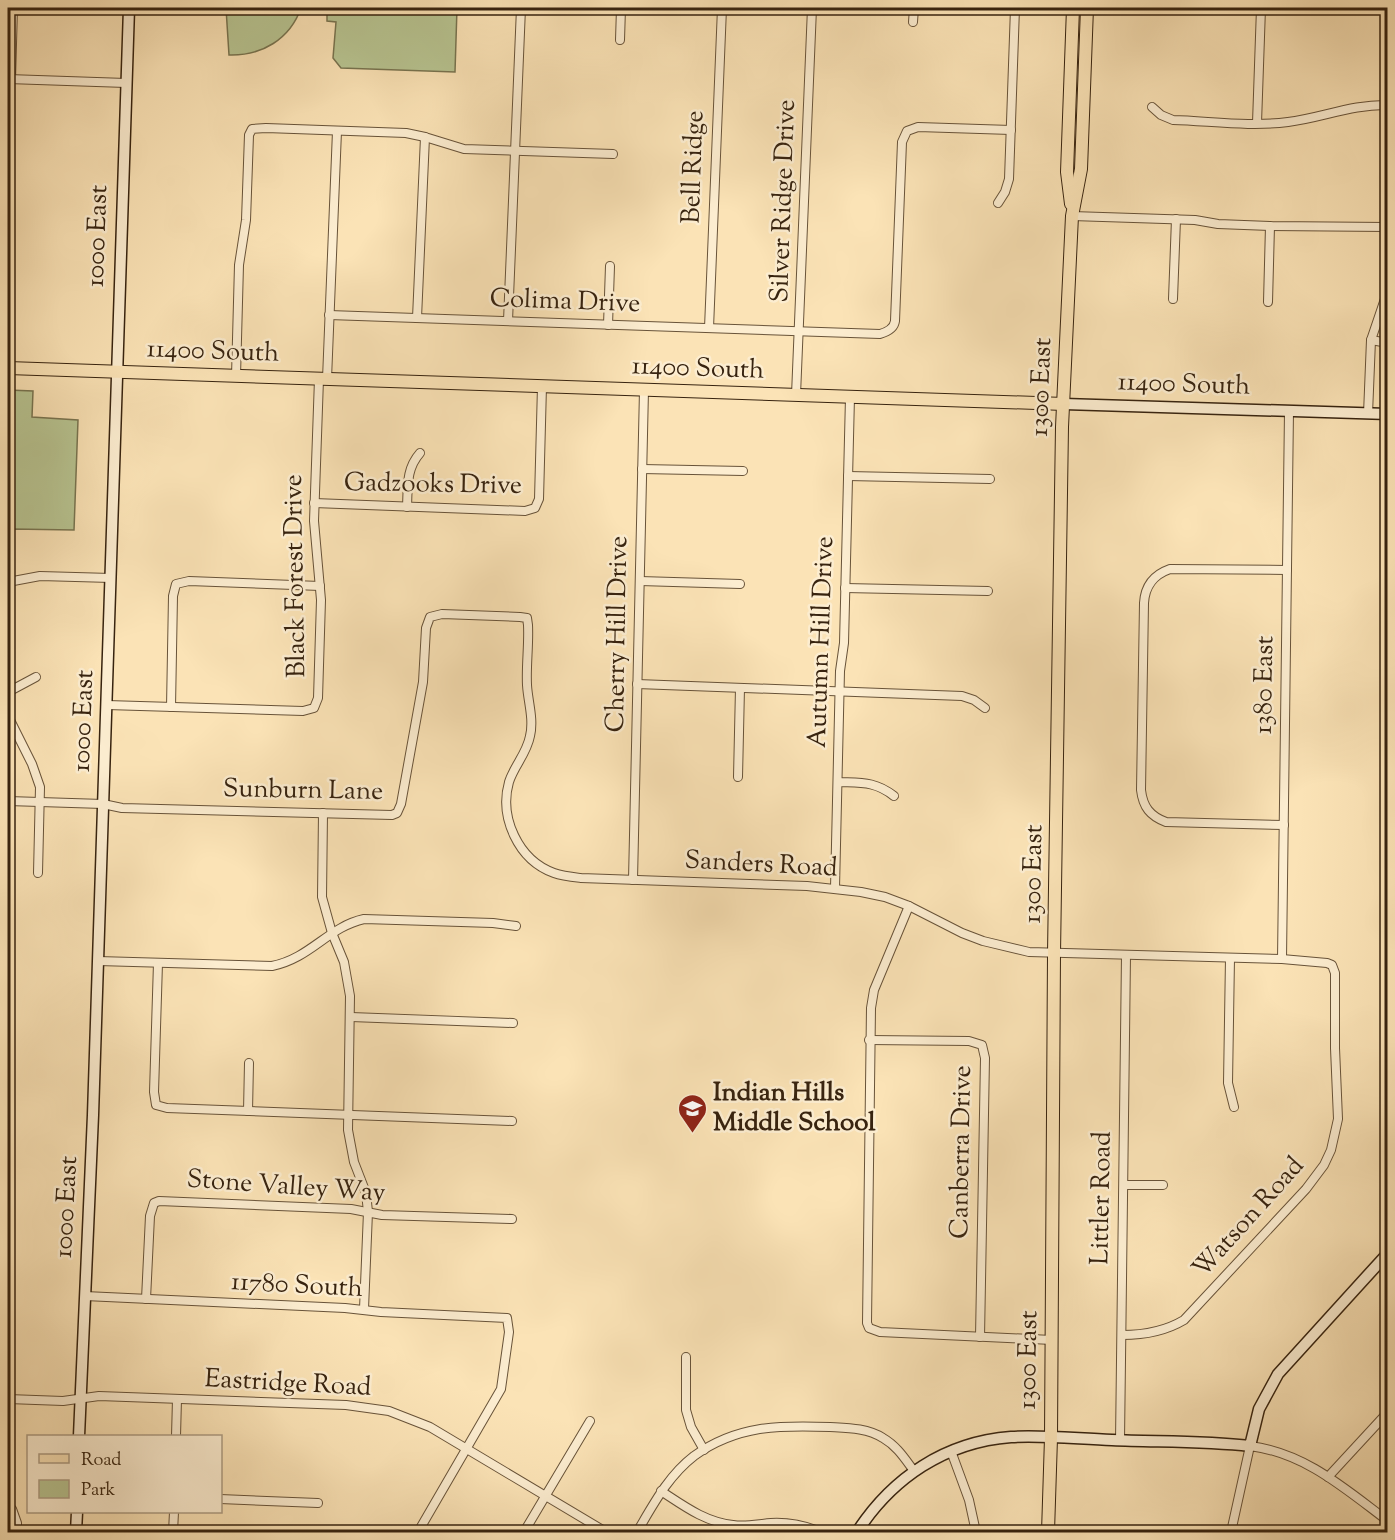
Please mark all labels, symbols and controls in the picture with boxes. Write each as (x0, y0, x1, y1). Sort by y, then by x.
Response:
street label: Silver Ridge Drive (762, 99, 806, 303)
street label: Bell Ridge (674, 110, 714, 224)
street label: 1000 East (78, 184, 118, 288)
street label: Colima Drive (489, 281, 641, 323)
street label: 11400 South (146, 331, 280, 373)
street label: 1300 East (1022, 337, 1062, 437)
street label: 11400 South (631, 348, 765, 390)
street label: 11400 South (1117, 364, 1251, 406)
street label: Gadzooks Drive (344, 465, 522, 505)
street label: Black Forest Drive (276, 474, 316, 678)
street label: Cherry Hill Drive (598, 535, 638, 733)
street label: Autumn Hill Drive (800, 535, 844, 749)
street label: 1380 East (1246, 635, 1284, 735)
street label: 1000 East (64, 669, 104, 773)
street label: Sunburn Lane (223, 771, 383, 811)
street label: 1300 East (1015, 824, 1053, 924)
street label: Sanders Road (684, 843, 839, 887)
street label: Canberra Drive (942, 1065, 982, 1239)
place label: Indian Hills Middle School (713, 1075, 876, 1142)
school or university icon: Indian Hills Middle School (676, 1092, 708, 1134)
street label: Littler Road (1082, 1131, 1122, 1265)
street label: Watson Road (1184, 1149, 1314, 1287)
street label: 1000 East (46, 1155, 88, 1259)
street label: Stone Valley Way (185, 1162, 387, 1212)
street label: 11780 South (230, 1264, 364, 1308)
street label: 1300 East (1010, 1310, 1048, 1410)
street label: Eastridge Road (204, 1361, 373, 1407)
legend (27, 1435, 222, 1513)
text: Road (81, 1448, 121, 1474)
text: Park (81, 1478, 116, 1504)

